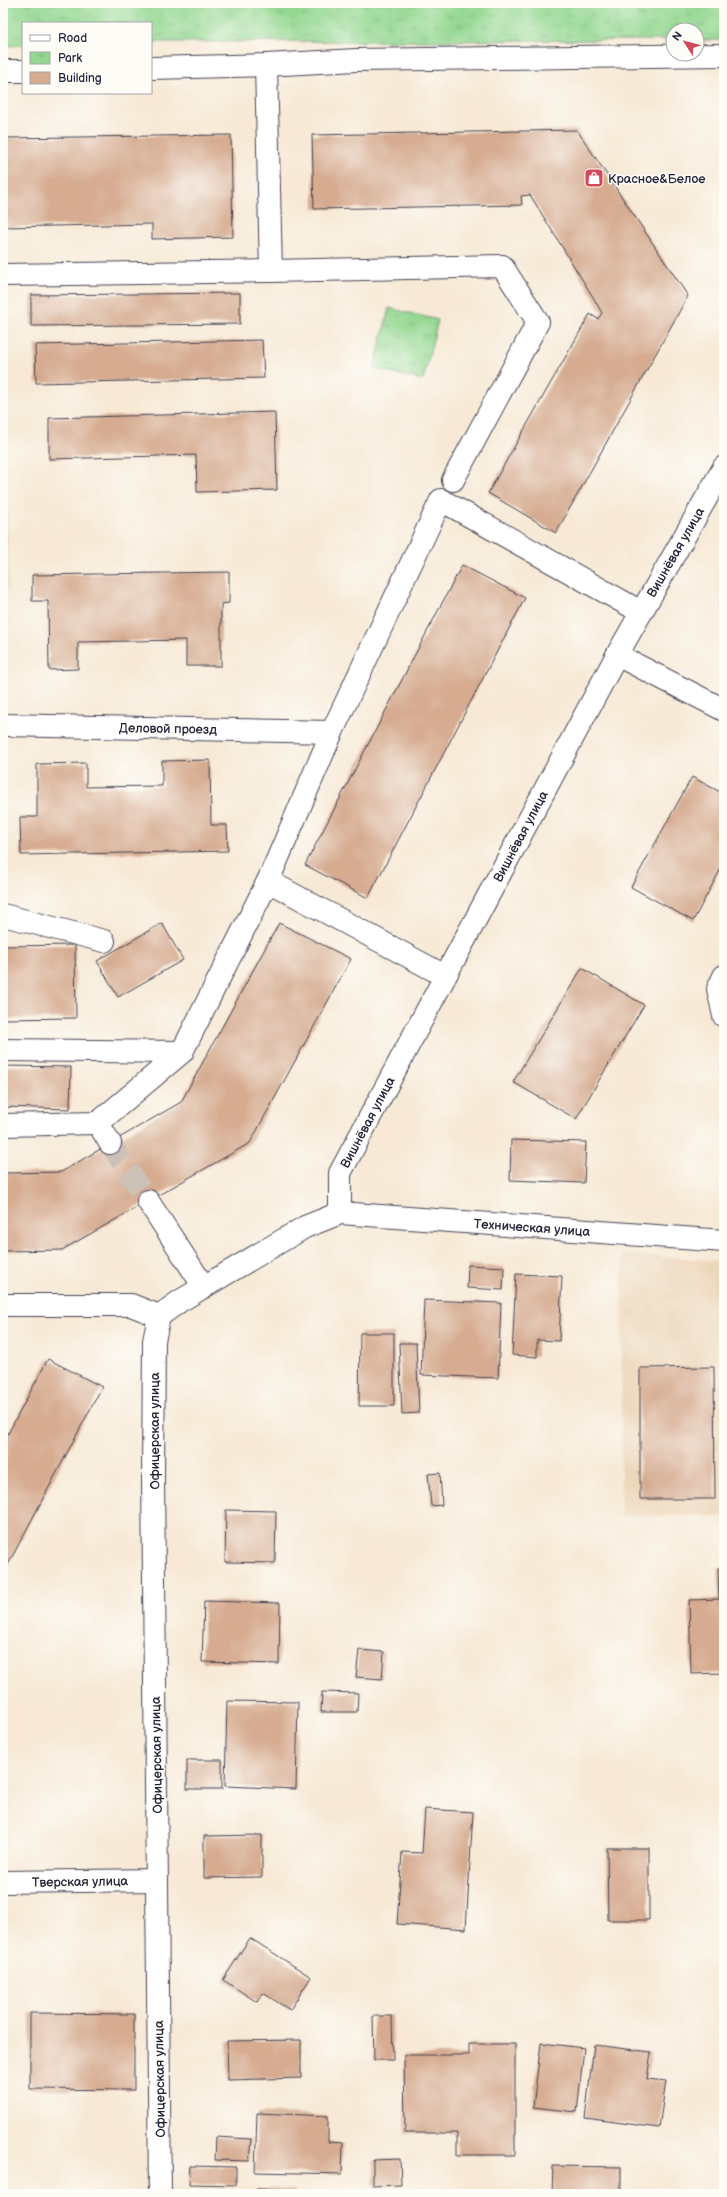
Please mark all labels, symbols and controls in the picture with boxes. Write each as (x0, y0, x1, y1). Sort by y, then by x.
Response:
legend (22, 22, 152, 94)
north arrow (665, 22, 705, 62)
text: N (670, 29, 685, 44)
text: Road (58, 31, 87, 46)
text: Park (58, 51, 82, 66)
text: Building (58, 71, 102, 86)
shop icon: Красное&Белое (583, 167, 605, 189)
place label: Красное&Белое (608, 171, 705, 187)
street label: Вишнёвая улица (644, 504, 708, 600)
street label: Деловой проезд (119, 720, 217, 738)
street label: Вишнёвая улица (490, 788, 552, 885)
street label: Вишнёвая улица (337, 1074, 399, 1171)
street label: Техническая улица (473, 1216, 591, 1240)
street label: Офицерская улица (147, 1372, 163, 1490)
street label: Офицерская улица (148, 1696, 166, 1814)
street label: Тверская улица (32, 1873, 129, 1891)
street label: Офицерская улица (151, 2020, 169, 2138)

